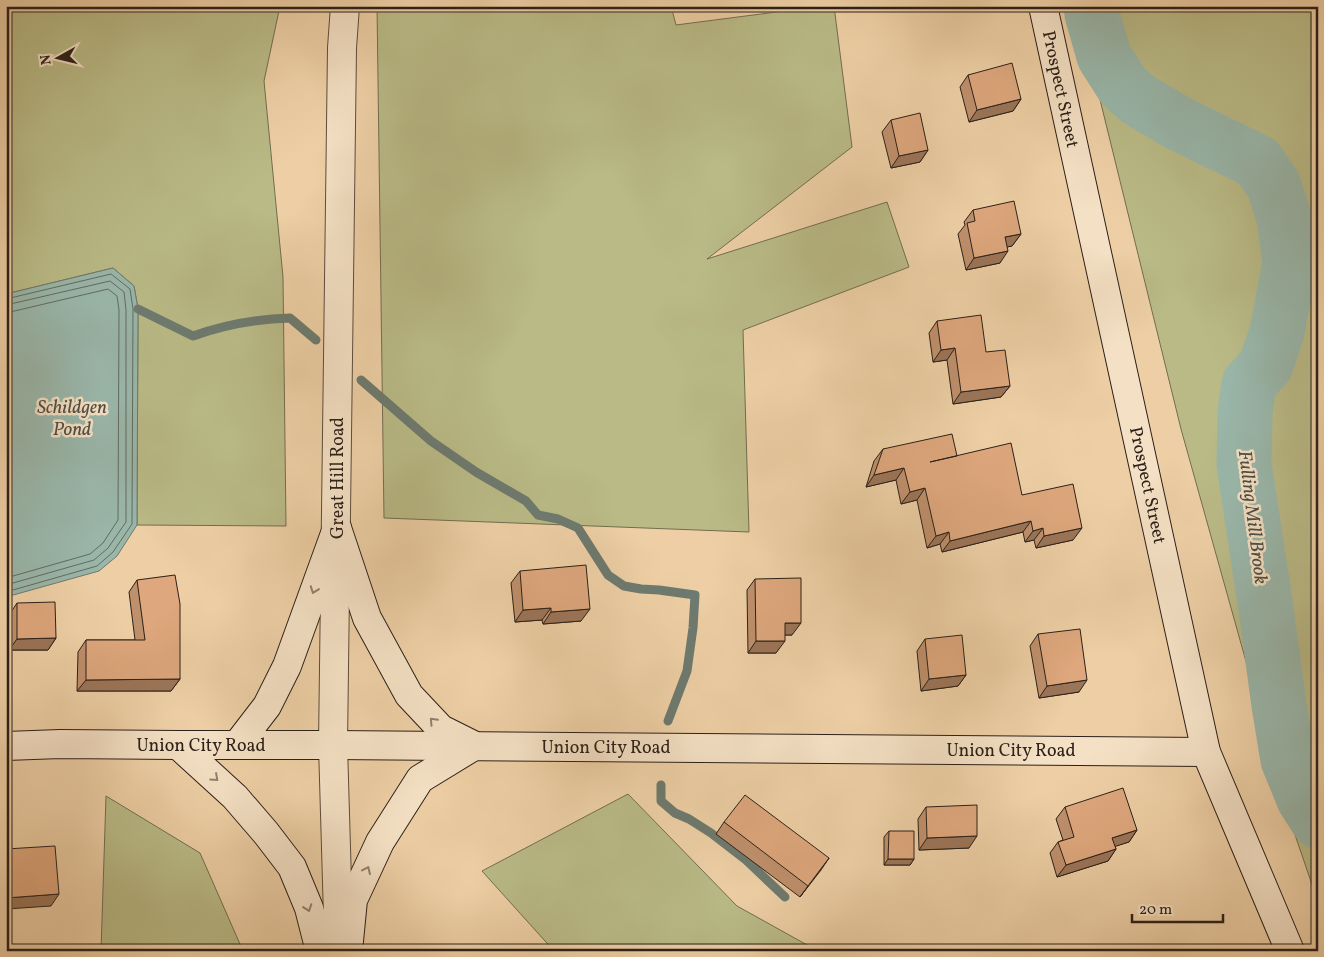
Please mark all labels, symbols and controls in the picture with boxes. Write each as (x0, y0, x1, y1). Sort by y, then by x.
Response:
street label: Prospect Street (1035, 28, 1084, 150)
north arrow (32, 32, 82, 82)
text: N (36, 53, 57, 66)
water label: Schildgen Pond (37, 395, 107, 443)
street label: Great Hill Road (326, 417, 351, 539)
street label: Prospect Street (1122, 424, 1171, 546)
water label: Fulling Mill Brook (1231, 449, 1273, 586)
one-way arrow (310, 585, 320, 594)
one-way arrow (430, 717, 439, 726)
street label: Union City Road (136, 734, 266, 759)
street label: Union City Road (541, 736, 671, 761)
street label: Union City Road (946, 739, 1076, 764)
one-way arrow (209, 772, 218, 781)
one-way arrow (361, 866, 371, 875)
scale bar (1132, 892, 1223, 924)
text: 20 m (1139, 900, 1172, 921)
one-way arrow (303, 903, 313, 912)

